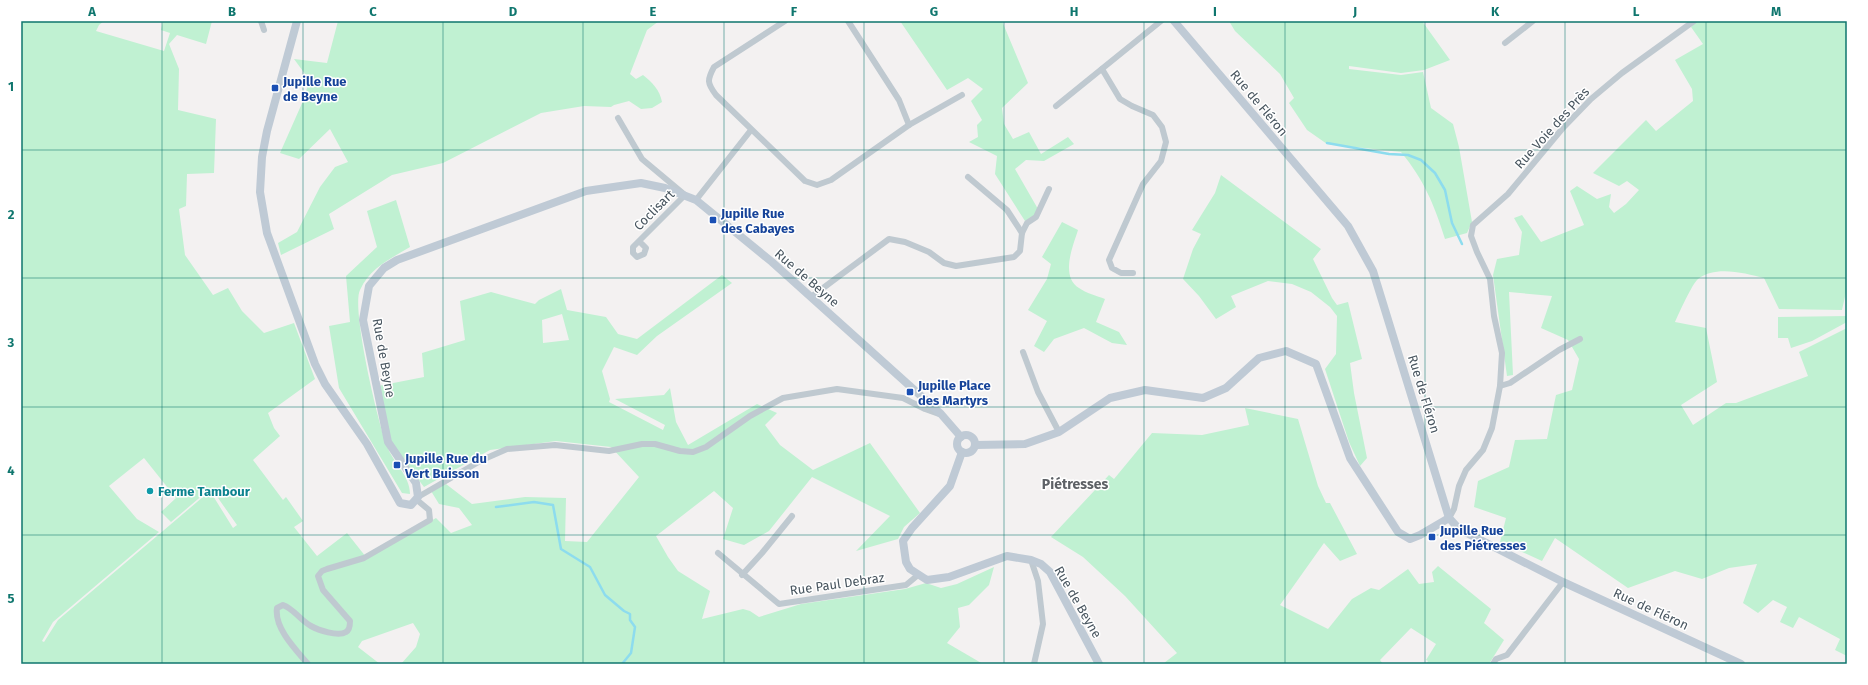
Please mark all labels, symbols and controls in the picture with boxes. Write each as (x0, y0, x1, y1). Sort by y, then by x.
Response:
text: A (87, 4, 96, 19)
text: B (228, 4, 236, 19)
text: C (369, 4, 377, 19)
text: D (509, 4, 518, 19)
text: E (650, 4, 657, 19)
text: F (791, 4, 798, 19)
text: G (930, 4, 938, 19)
text: H (1070, 4, 1078, 19)
text: I (1213, 4, 1217, 19)
text: J (1352, 4, 1357, 19)
text: K (1491, 4, 1500, 19)
text: L (1633, 4, 1640, 19)
text: M (1771, 4, 1781, 19)
street label: Rue de Fléron (1227, 67, 1291, 139)
place label: Jupille Rue de Beyne (282, 74, 347, 104)
text: 1 (8, 79, 14, 94)
marker: Jupille Rue de Beyne (270, 83, 280, 93)
street label: Rue Voie des Près (1512, 84, 1592, 172)
street label: Coclisart (631, 186, 678, 233)
place label: Jupille Rue des Cabayes (720, 206, 795, 236)
text: 2 (8, 207, 15, 222)
marker: Jupille Rue des Cabayes (708, 215, 718, 225)
street label: Rue de Beyne (772, 246, 842, 310)
street label: Rue de Beyne (370, 317, 398, 399)
text: 3 (7, 335, 15, 350)
street label: Rue de Fléron (1405, 353, 1443, 435)
place label: Jupille Place des Martyrs (917, 378, 991, 408)
marker: Jupille Place des Martyrs (905, 387, 915, 397)
place label: Jupille Rue du Vert Buisson (404, 451, 487, 481)
marker: Jupille Rue du Vert Buisson (392, 460, 402, 470)
text: 4 (7, 463, 15, 478)
district label: Piétresses (1042, 476, 1108, 493)
place label: Ferme Tambour (158, 484, 251, 499)
marker: Ferme Tambour (145, 486, 155, 496)
place label: Jupille Rue des Piétresses (1439, 523, 1527, 553)
marker: Jupille Rue des Piétresses (1427, 532, 1437, 542)
street label: Rue de Beyne (1051, 563, 1105, 641)
street label: Rue Paul Debraz (789, 570, 885, 598)
street label: Rue de Fléron (1611, 585, 1691, 633)
text: 5 (8, 591, 15, 606)

